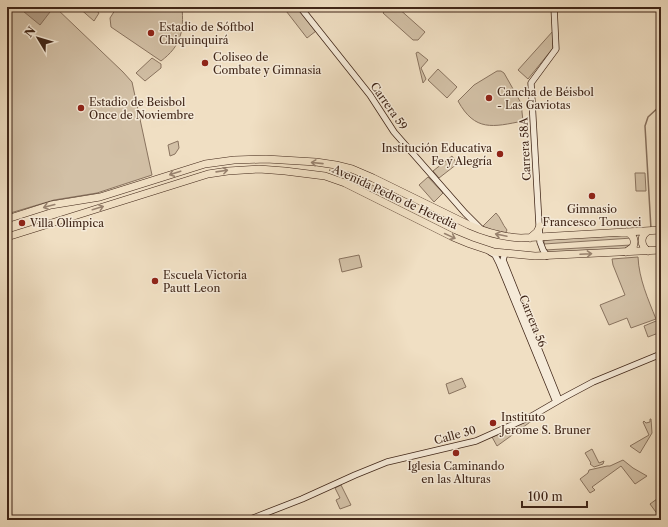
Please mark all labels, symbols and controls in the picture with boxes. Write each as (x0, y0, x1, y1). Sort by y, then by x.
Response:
north arrow (18, 18, 58, 58)
place label: Estadio de Sóftbol Chiquinquirá (159, 20, 255, 47)
text: N (22, 23, 39, 40)
marker: Estadio de Sóftbol Chiquinquirá (146, 28, 156, 38)
place label: Coliseo de Combate y Gimnasia (213, 50, 322, 77)
marker: Coliseo de Combate y Gimnasia (200, 58, 210, 68)
street label: Carrera 59 (367, 79, 411, 133)
place label: Cancha de Béisbol - Las Gaviotas (497, 85, 595, 112)
marker: Cancha de Béisbol - Las Gaviotas (484, 93, 494, 103)
place label: Estadio de Beisbol Once de Noviembre (89, 95, 194, 122)
marker: Estadio de Beisbol Once de Noviembre (76, 103, 86, 113)
street label: Carrera 58A (516, 116, 534, 181)
place label: Institución Educativa Fe y Alegría (381, 141, 492, 168)
marker: Institución Educativa Fe y Alegría (495, 149, 505, 159)
one-way arrow (311, 159, 324, 166)
street label: Avenida Pedro de Heredia (329, 161, 460, 232)
one-way arrow (215, 167, 228, 175)
one-way arrow (168, 170, 181, 177)
marker: Gimnasio Francesco Tonucci (587, 191, 597, 201)
place label: Gimnasio Francesco Tonucci (543, 202, 642, 229)
one-way arrow (43, 203, 56, 210)
one-way arrow (91, 204, 104, 211)
place label: Villa Olímpica (29, 216, 104, 230)
marker: Villa Olímpica (17, 218, 27, 228)
one-way arrow (495, 231, 508, 239)
one-way arrow (444, 233, 456, 240)
one-way arrow (579, 250, 592, 258)
place label: Escuela Victoria Pautt Leon (163, 268, 247, 295)
marker: Escuela Victoria Pautt Leon (150, 276, 160, 286)
street label: Carrera 56 (516, 293, 550, 350)
place label: Instituto Jerome S. Bruner (499, 410, 591, 437)
marker: Instituto Jerome S. Bruner (488, 418, 498, 428)
street label: Calle 30 (432, 423, 478, 447)
marker: Iglesia Caminando en las Alturas (451, 448, 461, 458)
place label: Iglesia Caminando en las Alturas (408, 459, 505, 486)
scale bar (522, 483, 587, 509)
text: 100 m (528, 489, 563, 504)

